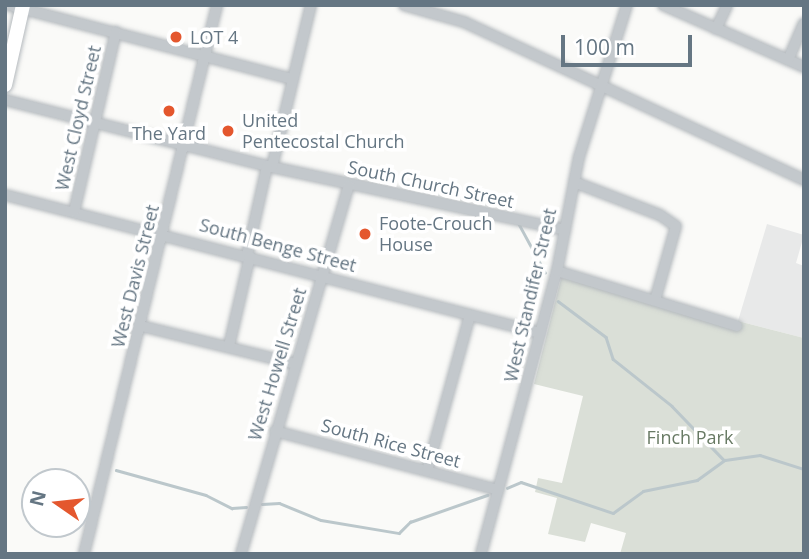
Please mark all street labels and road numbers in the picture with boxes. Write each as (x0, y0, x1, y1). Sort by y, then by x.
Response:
street label: West Cloyd Street (51, 43, 105, 193)
street label: South Church Street (346, 156, 516, 212)
street label: West Davis Street (107, 202, 163, 350)
street label: West Standifer Street (499, 206, 561, 384)
street label: South Benge Street (197, 214, 359, 276)
street label: West Howell Street (243, 285, 311, 443)
street label: South Rice Street (319, 414, 463, 472)

